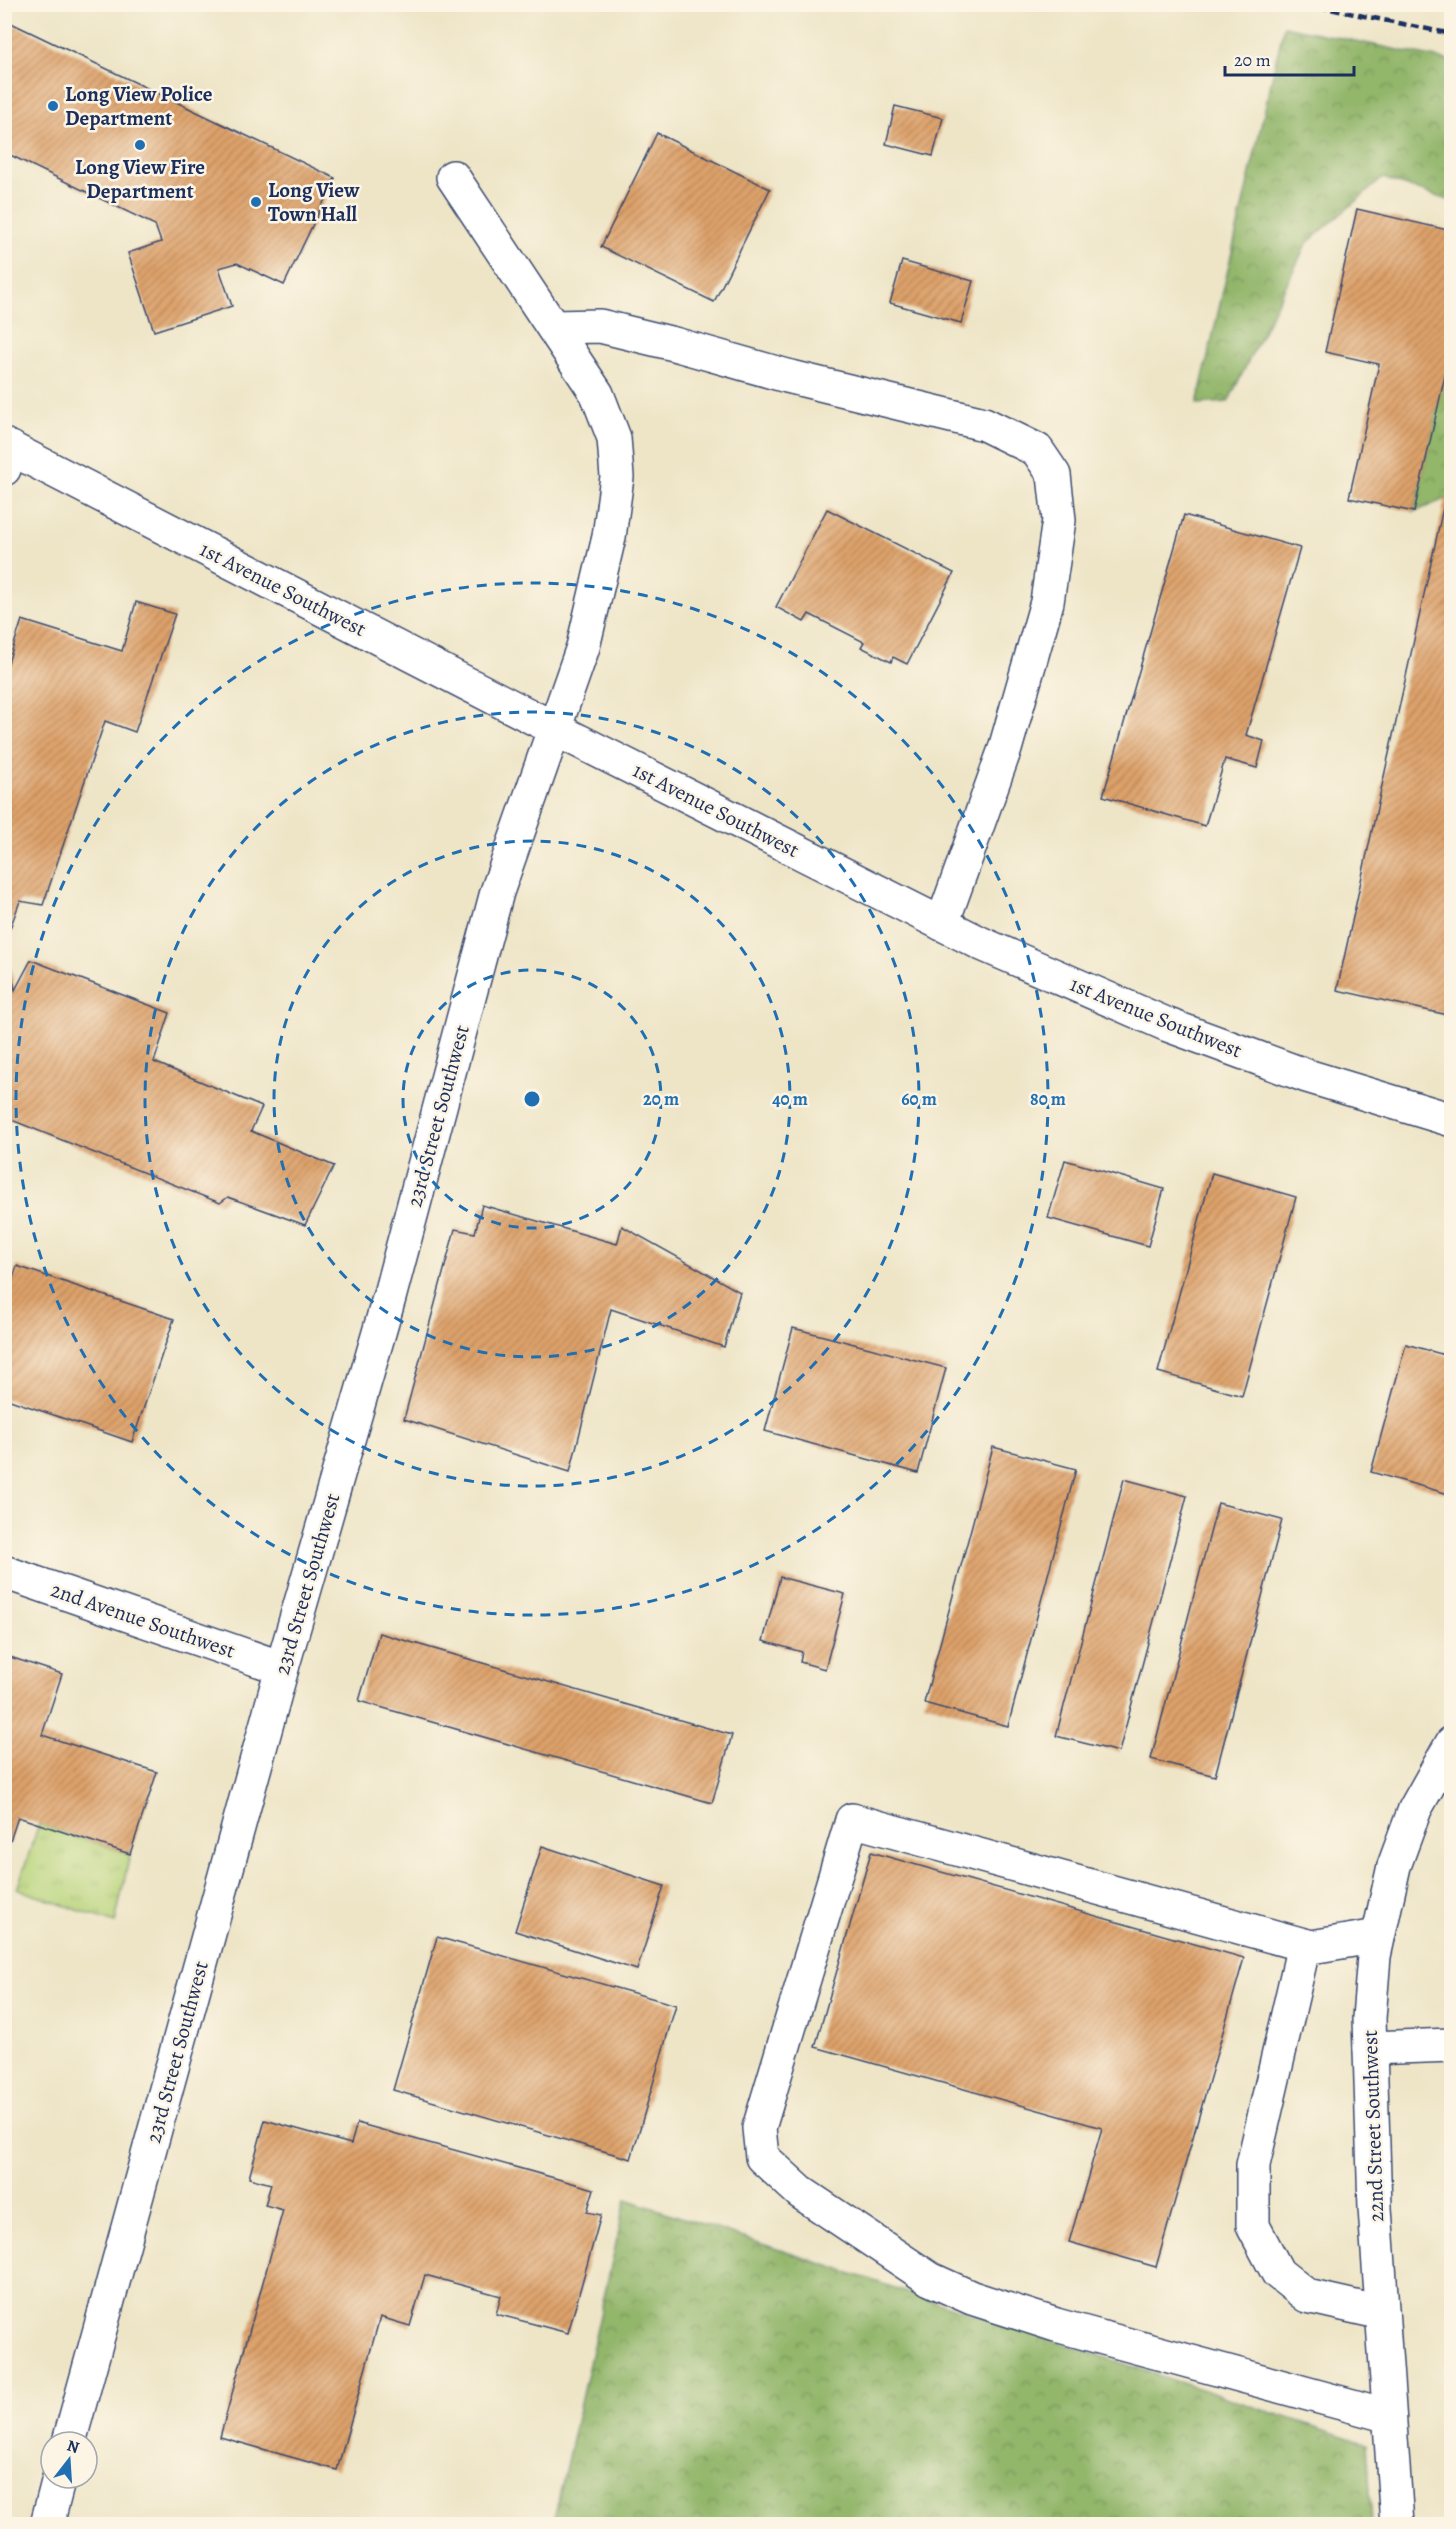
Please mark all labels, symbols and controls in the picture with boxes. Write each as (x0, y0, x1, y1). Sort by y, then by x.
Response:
scale bar (1225, 39, 1354, 77)
text: 20 m (1234, 48, 1271, 72)
place label: Long View Police Department (65, 80, 213, 132)
marker: Long View Police Department (46, 99, 60, 113)
marker: Long View Fire Department (133, 138, 147, 152)
place label: Long View Fire Department (75, 153, 205, 205)
place label: Long View Town Hall (268, 176, 360, 228)
marker: Long View Town Hall (249, 195, 263, 209)
street label: 1st Avenue Southwest (195, 535, 371, 643)
street label: 1st Avenue Southwest (628, 756, 804, 864)
street label: 1st Avenue Southwest (1066, 970, 1246, 1064)
street label: 23rd Street Southwest (400, 1022, 476, 1210)
text: 20 m (643, 1087, 679, 1111)
text: 40 m (772, 1087, 808, 1111)
text: 60 m (901, 1087, 937, 1111)
text: 80 m (1030, 1087, 1066, 1111)
centre of rings (522, 1089, 542, 1109)
street label: 23rd Street Southwest (268, 1490, 346, 1678)
street label: 2nd Avenue Southwest (47, 1575, 239, 1665)
street label: 23rd Street Southwest (139, 1958, 215, 2146)
street label: 22nd Street Southwest (1356, 2029, 1390, 2223)
north arrow (39, 2430, 99, 2490)
text: N (64, 2434, 82, 2459)

